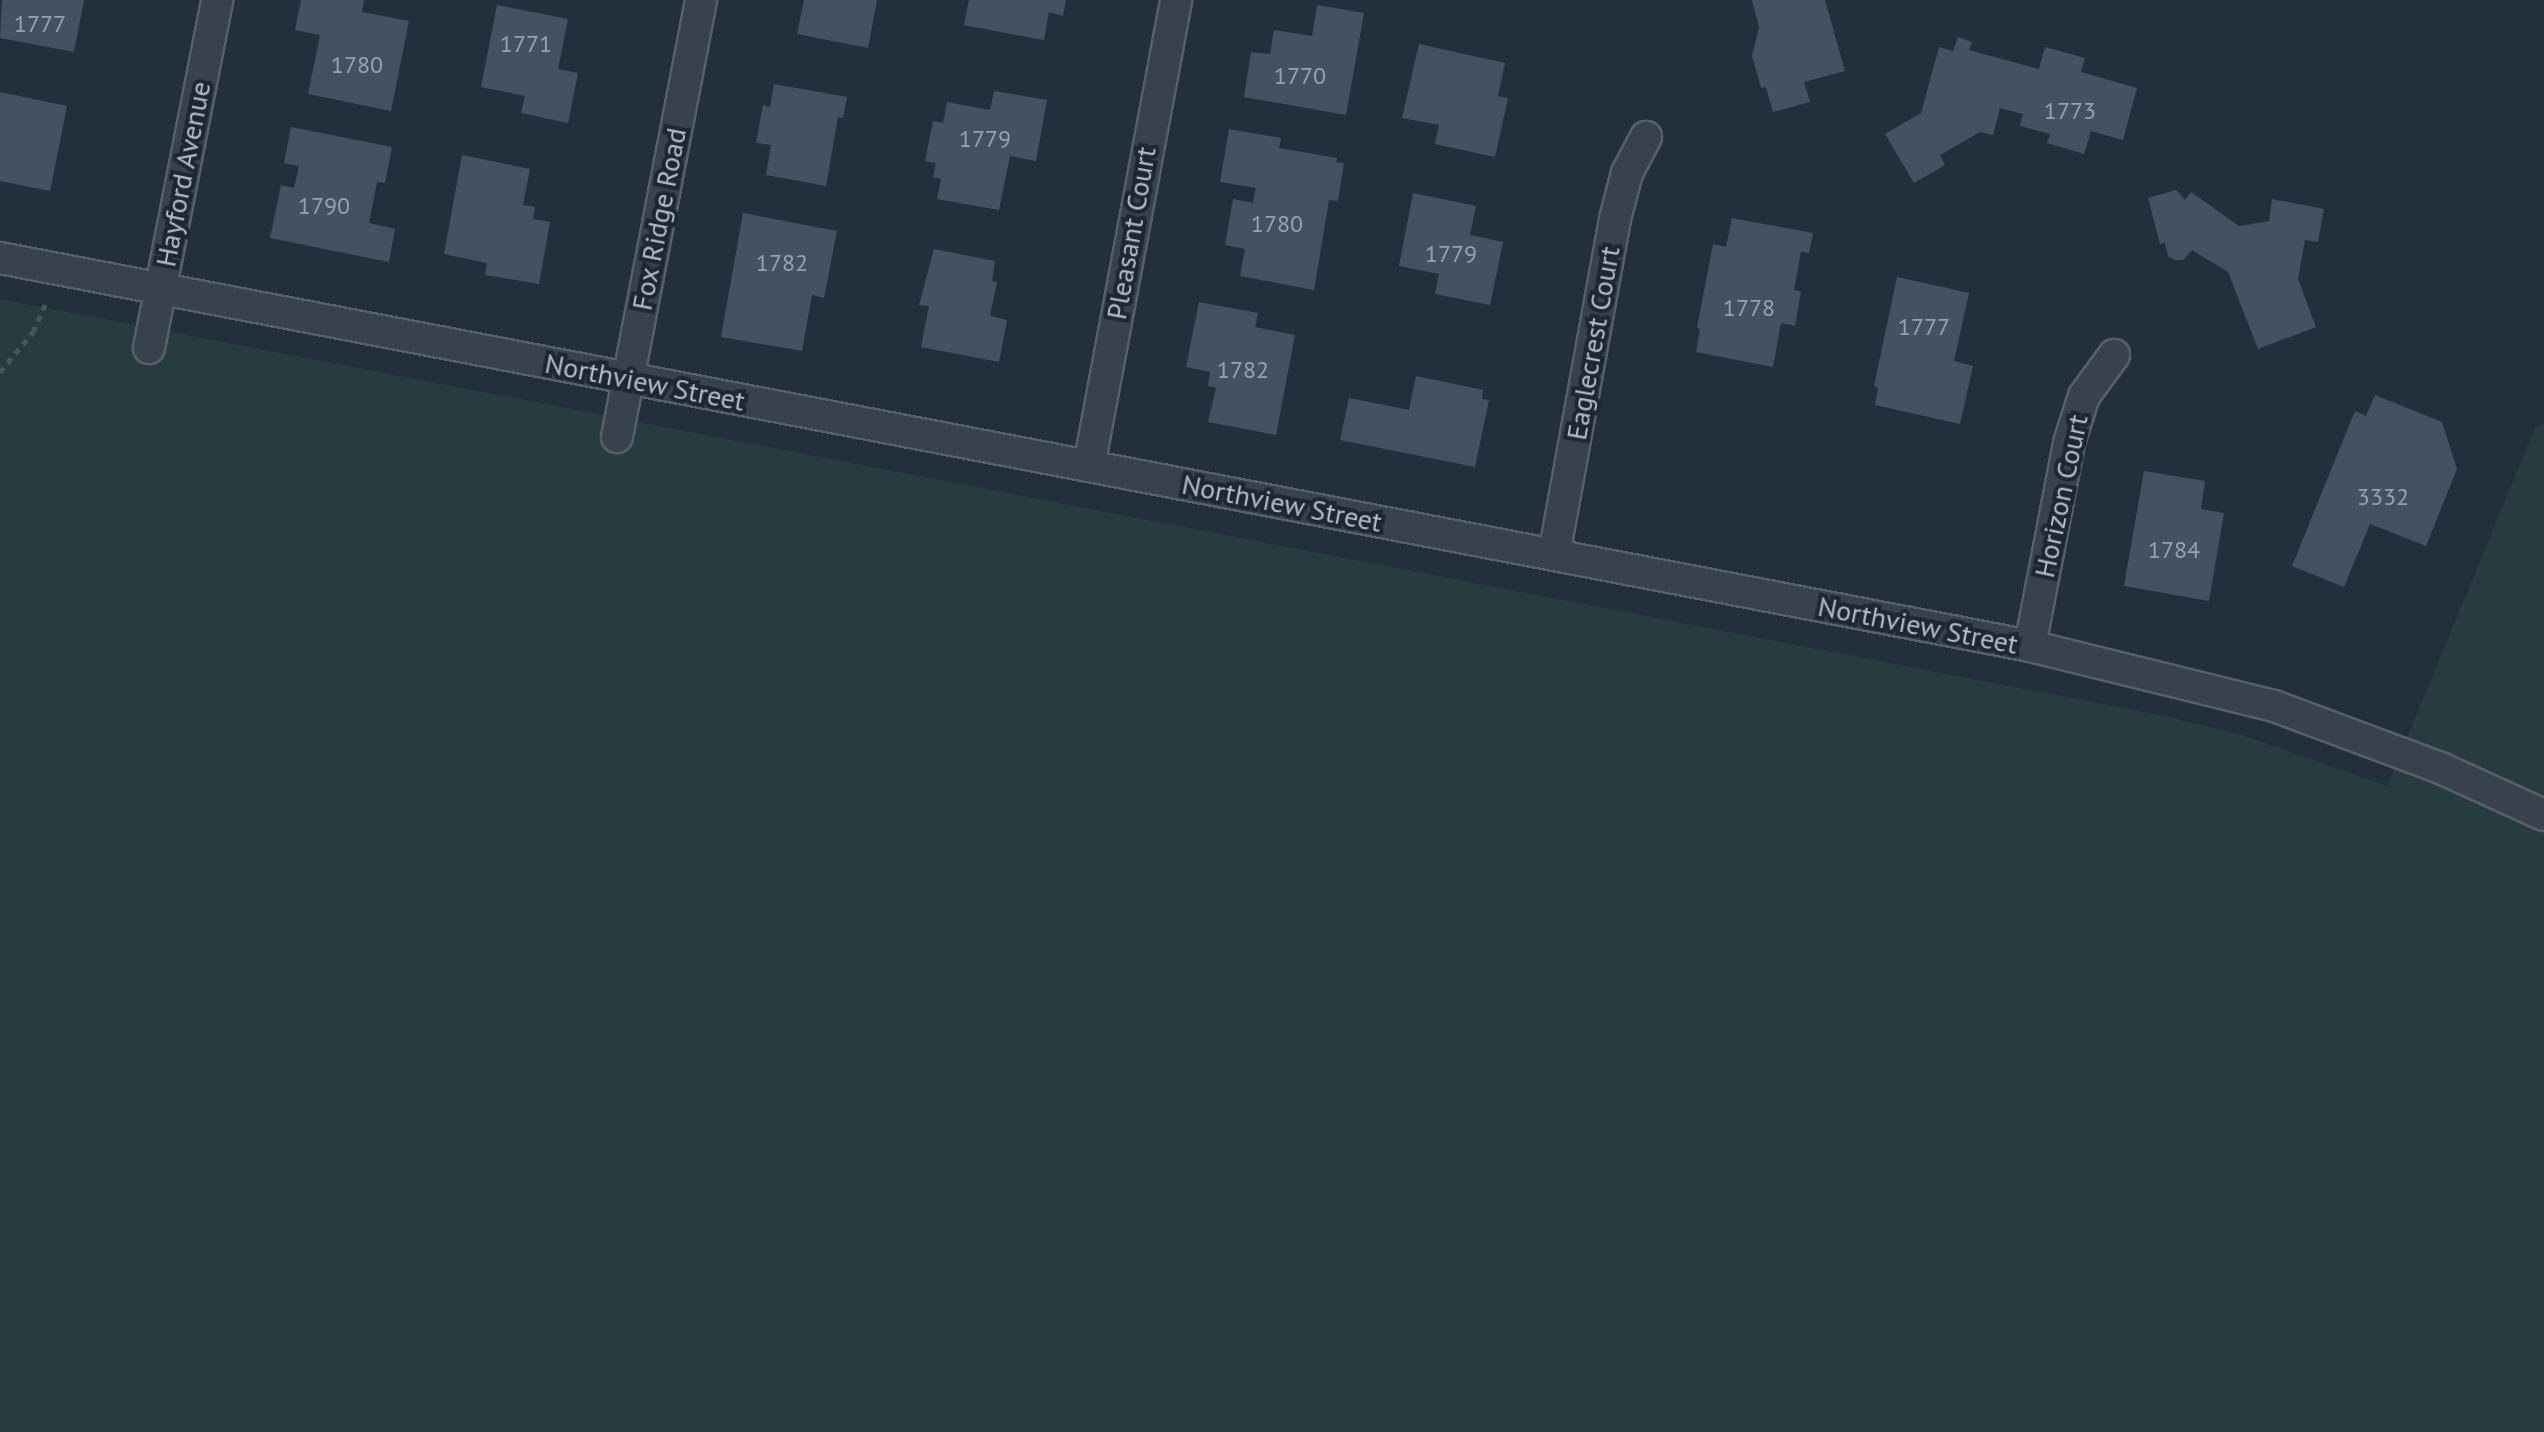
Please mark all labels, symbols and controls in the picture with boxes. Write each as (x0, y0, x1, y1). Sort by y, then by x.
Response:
house number: 1777 (14, 10, 66, 38)
house number: 1771 (500, 30, 552, 58)
house number: 1780 (331, 51, 383, 79)
house number: 1770 (1274, 62, 1326, 90)
street label: Hayford Avenue (148, 78, 218, 270)
house number: 1773 (2044, 97, 2096, 125)
street label: Fox Ridge Road (625, 125, 693, 313)
house number: 1779 (959, 125, 1011, 153)
street label: Pleasant Court (1099, 144, 1163, 322)
house number: 1790 (298, 192, 350, 220)
house number: 1780 (1251, 210, 1303, 238)
house number: 1779 (1425, 240, 1477, 268)
street label: Eaglecrest Court (1559, 244, 1627, 442)
house number: 1782 (756, 249, 808, 277)
house number: 1778 (1723, 294, 1775, 322)
house number: 1777 (1898, 313, 1950, 341)
street label: Northview Street (542, 346, 748, 418)
house number: 1782 (1217, 356, 1269, 384)
street label: Horizon Court (2027, 411, 2095, 581)
street label: Northview Street (1179, 467, 1385, 539)
house number: 3332 (2357, 483, 2409, 511)
house number: 1784 (2148, 536, 2200, 564)
street label: Northview Street (1815, 589, 2021, 661)

